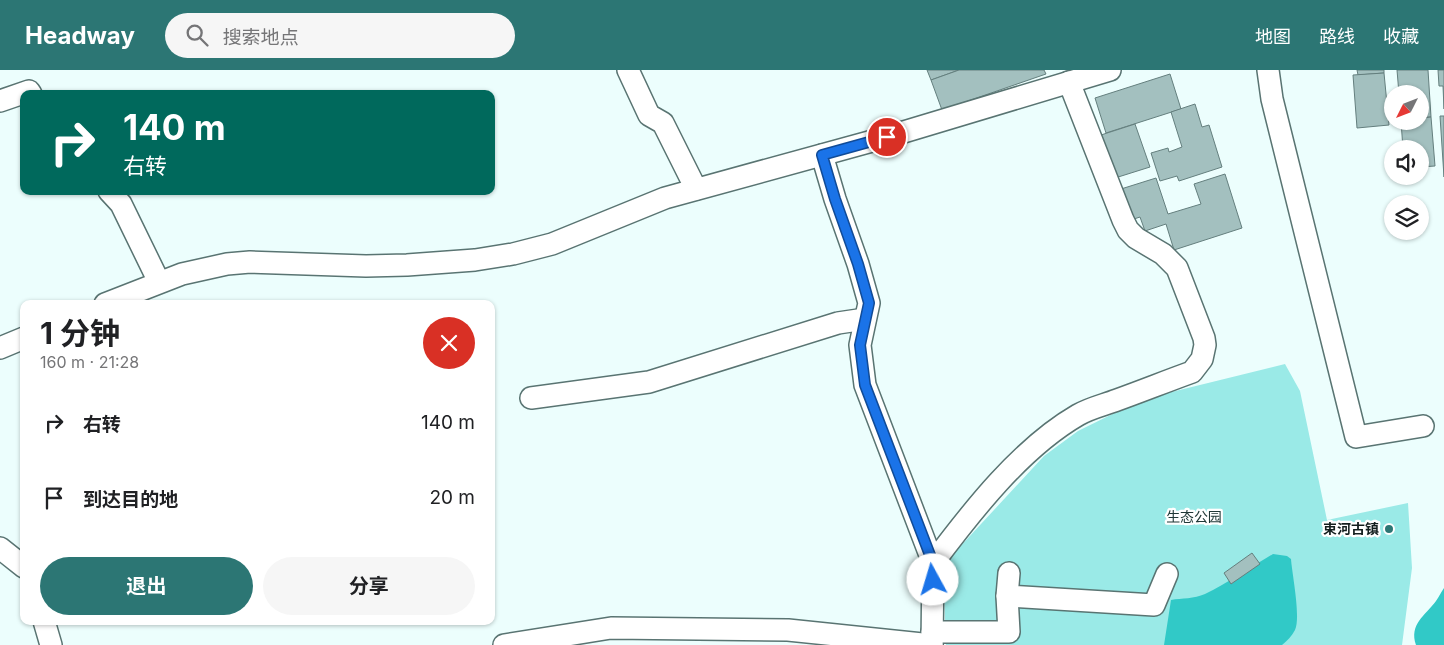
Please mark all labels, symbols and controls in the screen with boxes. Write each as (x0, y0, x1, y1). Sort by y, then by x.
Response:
search box (165, 13, 515, 58)
text: Headway (25, 21, 135, 50)
icon: search (183, 21, 211, 49)
text: 搜索地点 (223, 26, 299, 49)
text: 地图 (1255, 26, 1291, 47)
text: 路线 (1319, 26, 1355, 47)
text: 收藏 (1383, 26, 1419, 47)
north arrow (1384, 85, 1429, 130)
map controls (1384, 85, 1429, 240)
text: 140 m (123, 106, 226, 148)
icon: right (40, 110, 105, 175)
pin (866, 116, 908, 158)
icon: arrive (873, 123, 901, 151)
button: sound (1384, 140, 1429, 185)
text: 右转 (123, 153, 167, 179)
button: layers (1384, 195, 1429, 240)
text: 1 分钟 (40, 315, 120, 351)
button: close (423, 317, 475, 369)
text: 160 m · 21:28 (40, 352, 139, 372)
icon: right (40, 409, 68, 437)
text: 140 m (421, 411, 475, 434)
text: 右转 (83, 413, 121, 436)
icon: arrive (40, 484, 68, 512)
text: 20 m (429, 486, 475, 509)
text: 到达目的地 (83, 488, 178, 511)
park label: 生态公园 (1166, 508, 1222, 525)
place label: 束河古镇 (1323, 520, 1379, 537)
marker: 束河古镇 (1383, 523, 1395, 535)
position arrow (906, 553, 958, 605)
button: 退出 (40, 557, 253, 615)
button: 分享 (263, 557, 475, 615)

